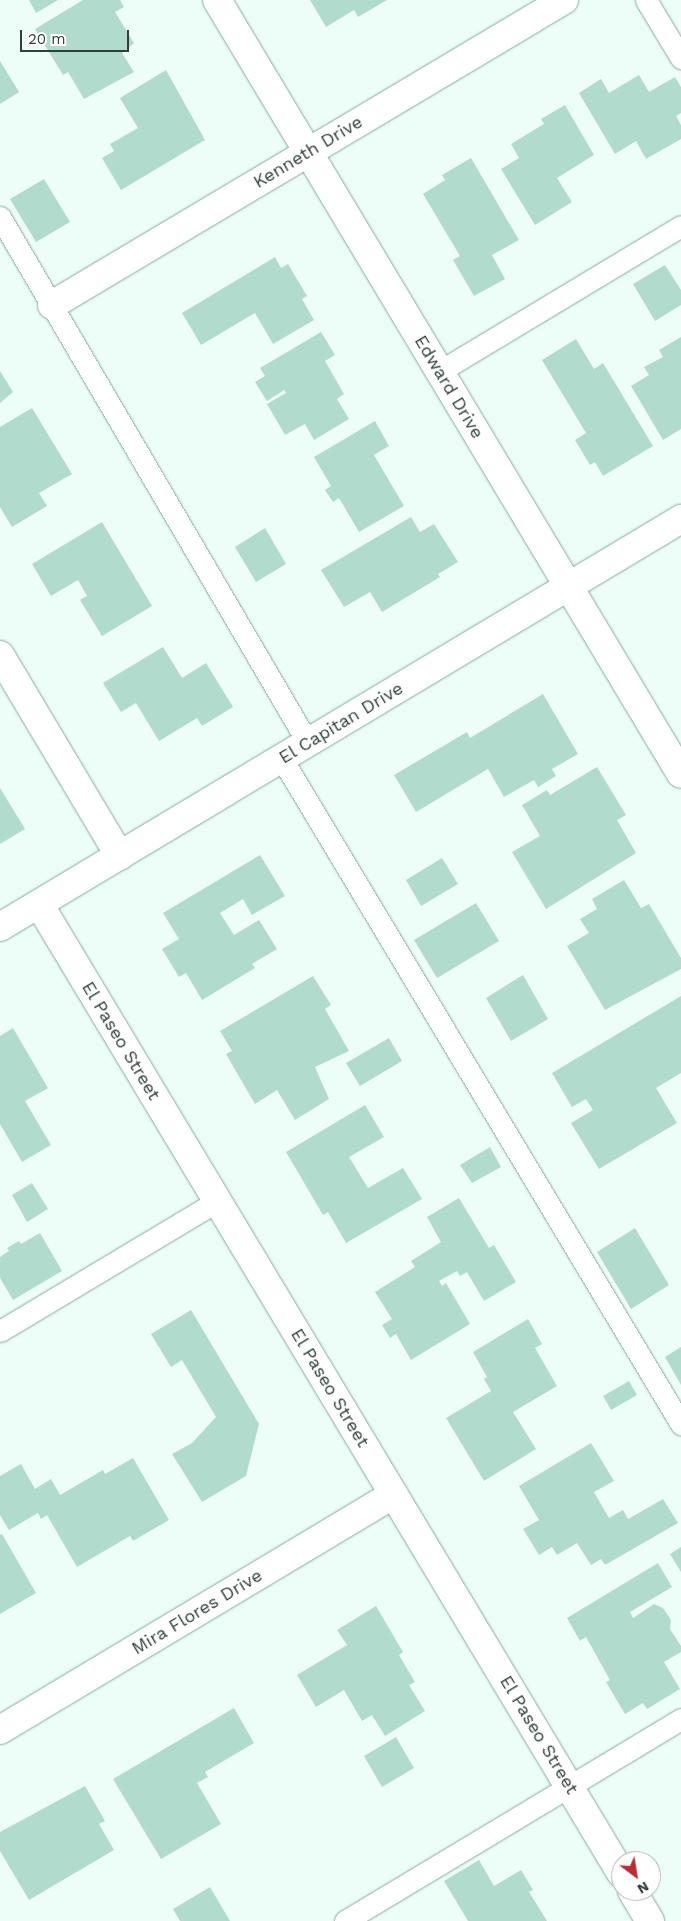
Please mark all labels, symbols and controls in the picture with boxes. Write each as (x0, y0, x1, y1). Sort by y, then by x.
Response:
scale bar (22, 20, 131, 52)
text: 20 m (28, 30, 66, 48)
street label: Kenneth Drive (250, 111, 366, 193)
street label: Edward Drive (410, 331, 488, 443)
street label: El Capitan Drive (275, 677, 407, 769)
street label: El Paseo Street (77, 977, 165, 1105)
street label: El Paseo Street (286, 1324, 374, 1452)
street label: Mira Flores Drive (128, 1564, 266, 1660)
street label: El Paseo Street (495, 1671, 583, 1799)
north arrow (611, 1851, 661, 1901)
text: N (635, 1878, 652, 1898)

